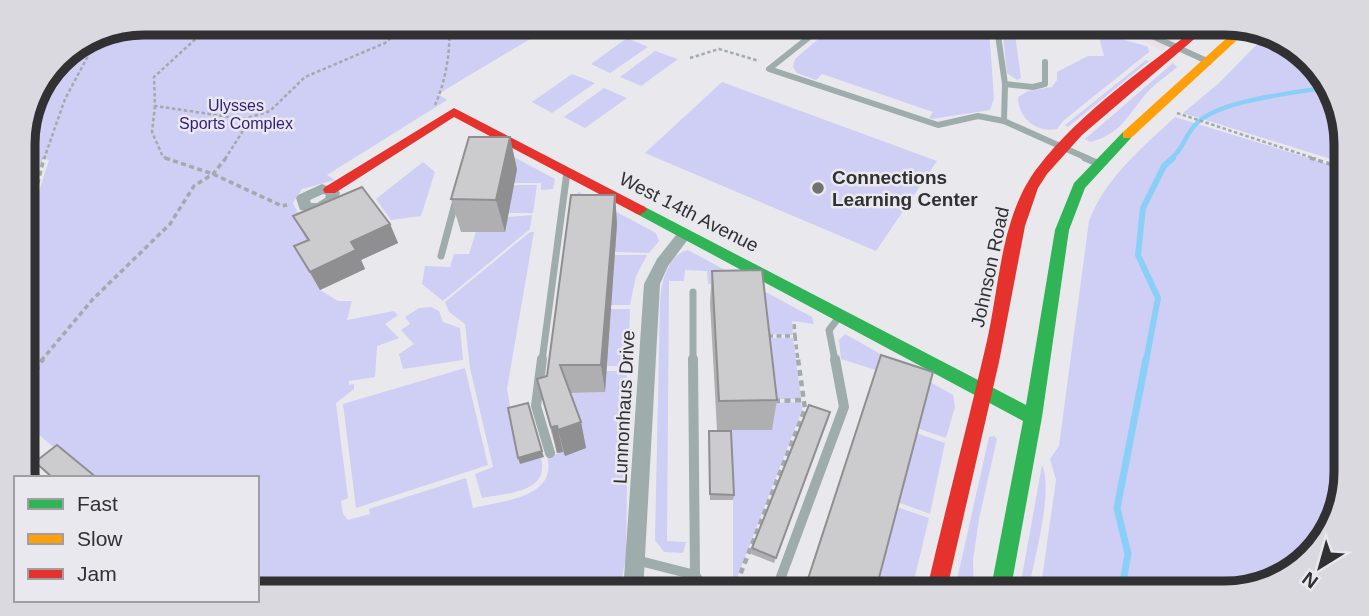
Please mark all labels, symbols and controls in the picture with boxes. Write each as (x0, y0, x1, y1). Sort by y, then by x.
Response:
park label: Ulysses Sports Complex (179, 97, 293, 132)
place label: Connections Learning Center (832, 167, 978, 210)
street label: West 14th Avenue (616, 168, 762, 256)
marker: Connections Learning Center (810, 180, 826, 196)
street label: Johnson Road (967, 205, 1013, 329)
street label: Lunnonhaus Drive (609, 329, 639, 485)
legend (14, 476, 259, 602)
text: Fast (77, 492, 118, 515)
text: Slow (77, 527, 123, 550)
north arrow (1285, 532, 1355, 602)
text: Jam (77, 562, 117, 585)
text: N (1298, 568, 1322, 593)

